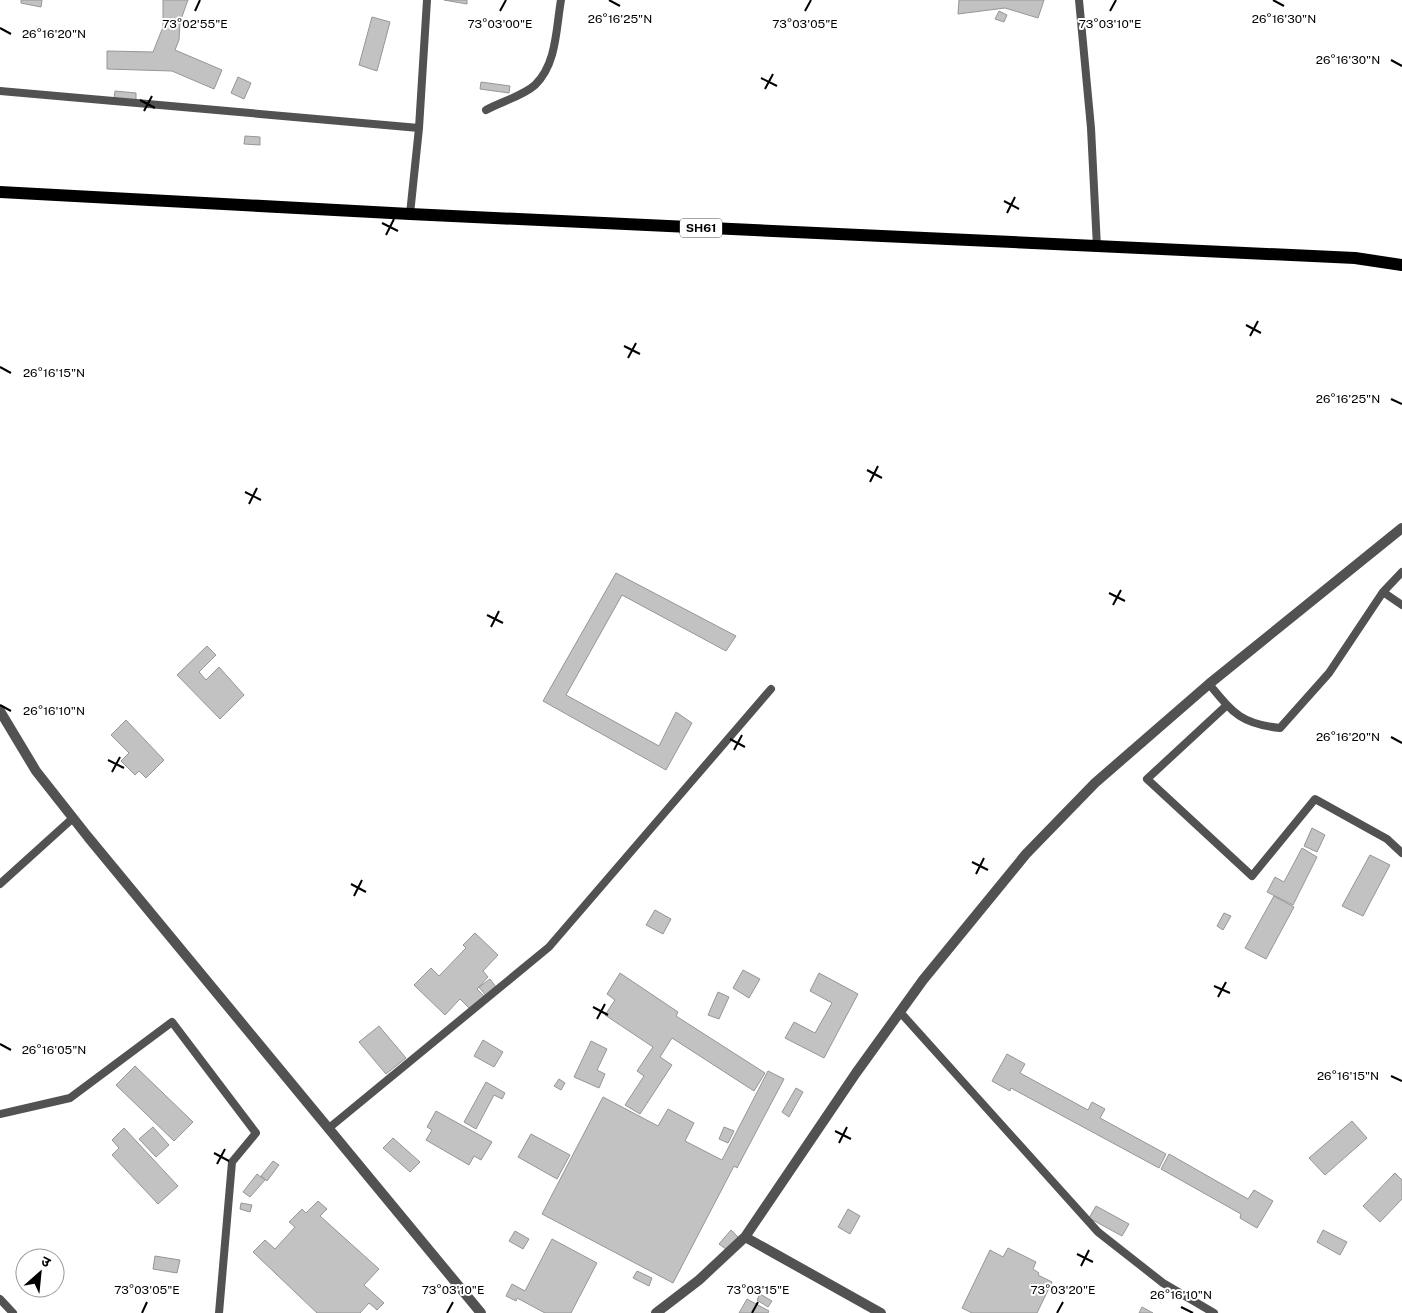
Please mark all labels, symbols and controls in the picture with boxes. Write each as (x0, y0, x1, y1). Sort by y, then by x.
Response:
text: 26°16'25"N (588, 12, 652, 26)
text: 26°16'30"N (1252, 12, 1316, 26)
text: 73°02'55"E (162, 17, 228, 31)
text: 73°03'00"E (467, 17, 533, 31)
text: 73°03'05"E (772, 17, 838, 31)
text: 73°03'10"E (1079, 17, 1141, 31)
text: 26°16'20"N (22, 27, 86, 41)
text: 26°16'30"N (1316, 53, 1380, 67)
road number: SH61 (680, 218, 722, 238)
text: 26°16'15"N (23, 366, 85, 380)
text: 26°16'25"N (1316, 392, 1380, 406)
text: 26°16'10"N (23, 704, 85, 718)
text: 26°16'20"N (1316, 730, 1380, 744)
text: 26°16'05"N (22, 1043, 86, 1057)
text: 26°16'15"N (1317, 1069, 1379, 1083)
north arrow (15, 1248, 65, 1298)
text: उ (39, 1252, 54, 1271)
text: 73°03'05"E (114, 1283, 180, 1297)
text: 73°03'10"E (422, 1283, 484, 1297)
text: 73°03'15"E (726, 1283, 790, 1297)
text: 73°03'20"E (1031, 1283, 1095, 1297)
text: 26°16'10"N (1150, 1288, 1212, 1302)

